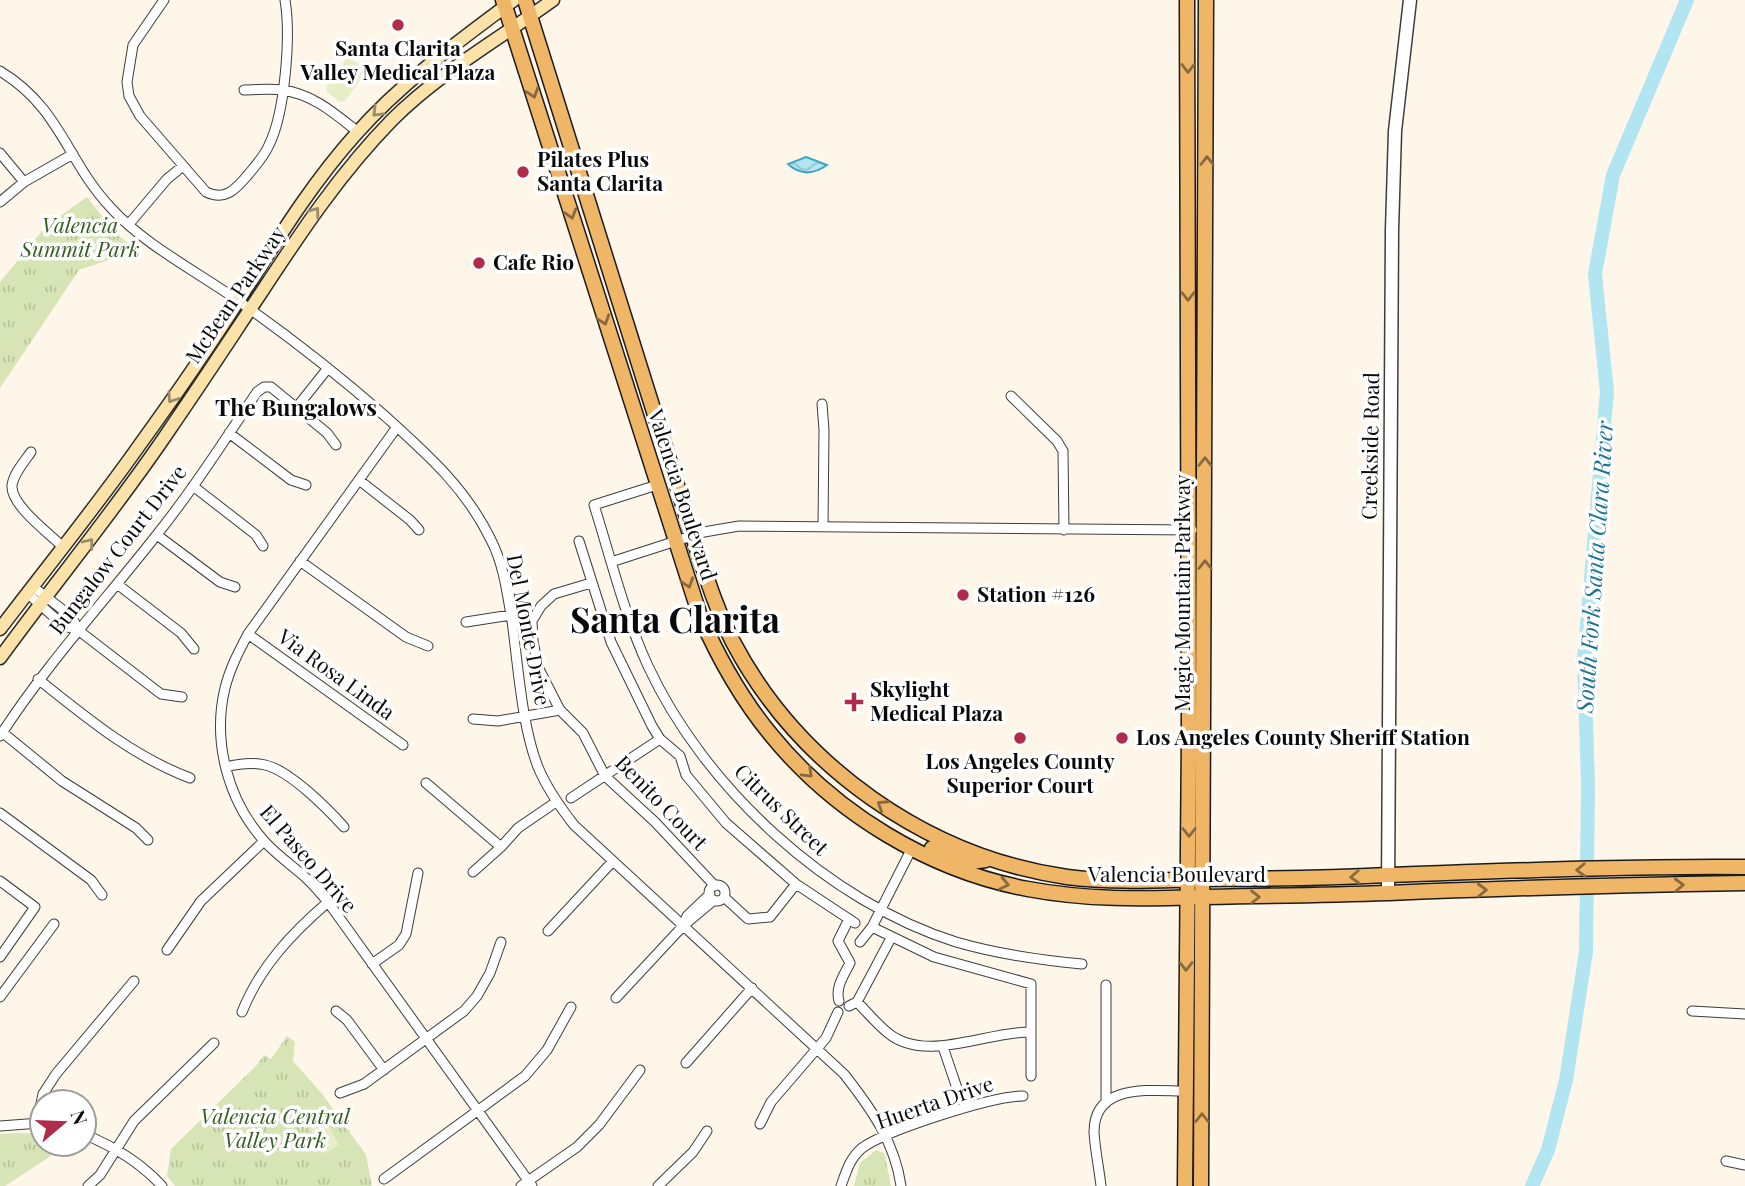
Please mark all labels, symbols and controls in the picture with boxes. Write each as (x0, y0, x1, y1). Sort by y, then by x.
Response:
marker: Santa Clarita Valley Medical Plaza (390, 17, 406, 33)
place label: Santa Clarita Valley Medical Plaza (300, 33, 496, 85)
one-way arrow (1180, 63, 1196, 74)
one-way arrow (525, 87, 539, 99)
one-way arrow (372, 104, 385, 117)
place label: Pilates Plus Santa Clarita (537, 144, 663, 196)
one-way arrow (1199, 155, 1215, 166)
marker: Pilates Plus Santa Clarita (515, 164, 531, 180)
one-way arrow (307, 207, 320, 220)
one-way arrow (562, 207, 577, 219)
park label: Valencia Summit Park (19, 210, 140, 262)
street label: McBean Parkway (178, 219, 291, 368)
place label: Cafe Rio (493, 247, 574, 275)
marker: Cafe Rio (471, 255, 487, 271)
one-way arrow (1180, 291, 1196, 301)
one-way arrow (596, 313, 610, 325)
street label: Creekside Road (1354, 372, 1384, 520)
one-way arrow (168, 390, 180, 403)
district label: The Bungalows (215, 391, 377, 422)
street label: Valencia Boulevard (643, 404, 725, 583)
water label: South Fork Santa Clara River (1568, 419, 1619, 715)
one-way arrow (1197, 456, 1213, 467)
street label: Bungalow Court Drive (41, 458, 192, 639)
street label: Magic Mountain Parkway (1167, 474, 1195, 712)
one-way arrow (80, 538, 93, 551)
street label: Del Monte Drive (502, 552, 558, 708)
one-way arrow (1197, 559, 1213, 570)
one-way arrow (680, 576, 694, 589)
place label: Station #126 (977, 579, 1095, 607)
marker: Station #126 (955, 587, 971, 603)
district label: Santa Clarita (570, 595, 780, 642)
street label: Via Rosa Linda (272, 621, 402, 726)
place label: Skylight Medical Plaza (870, 674, 1003, 726)
marker: Skylight Medical Plaza (844, 692, 864, 712)
place label: Los Angeles County Sheriff Station (1136, 722, 1470, 750)
marker: Los Angeles County Superior Court (1012, 730, 1028, 746)
marker: Los Angeles County Sheriff Station (1114, 730, 1130, 746)
place label: Los Angeles County Superior Court (925, 746, 1115, 798)
street label: Benito Court (610, 748, 715, 855)
street label: Citrus Street (729, 757, 836, 861)
one-way arrow (800, 765, 813, 778)
street label: El Paseo Drive (255, 798, 364, 918)
one-way arrow (876, 800, 889, 813)
one-way arrow (1181, 827, 1197, 838)
street label: Valencia Boulevard (1087, 859, 1266, 887)
one-way arrow (1575, 862, 1586, 877)
one-way arrow (1350, 869, 1361, 884)
one-way arrow (998, 876, 1010, 890)
one-way arrow (1674, 877, 1685, 892)
one-way arrow (1477, 883, 1488, 898)
one-way arrow (1250, 889, 1261, 905)
one-way arrow (1178, 962, 1194, 972)
street label: Huerta Drive (872, 1068, 997, 1134)
north arrow (28, 1088, 98, 1158)
park label: Valencia Central Valley Park (200, 1101, 351, 1153)
text: N (65, 1106, 95, 1128)
one-way arrow (1194, 1112, 1210, 1123)

